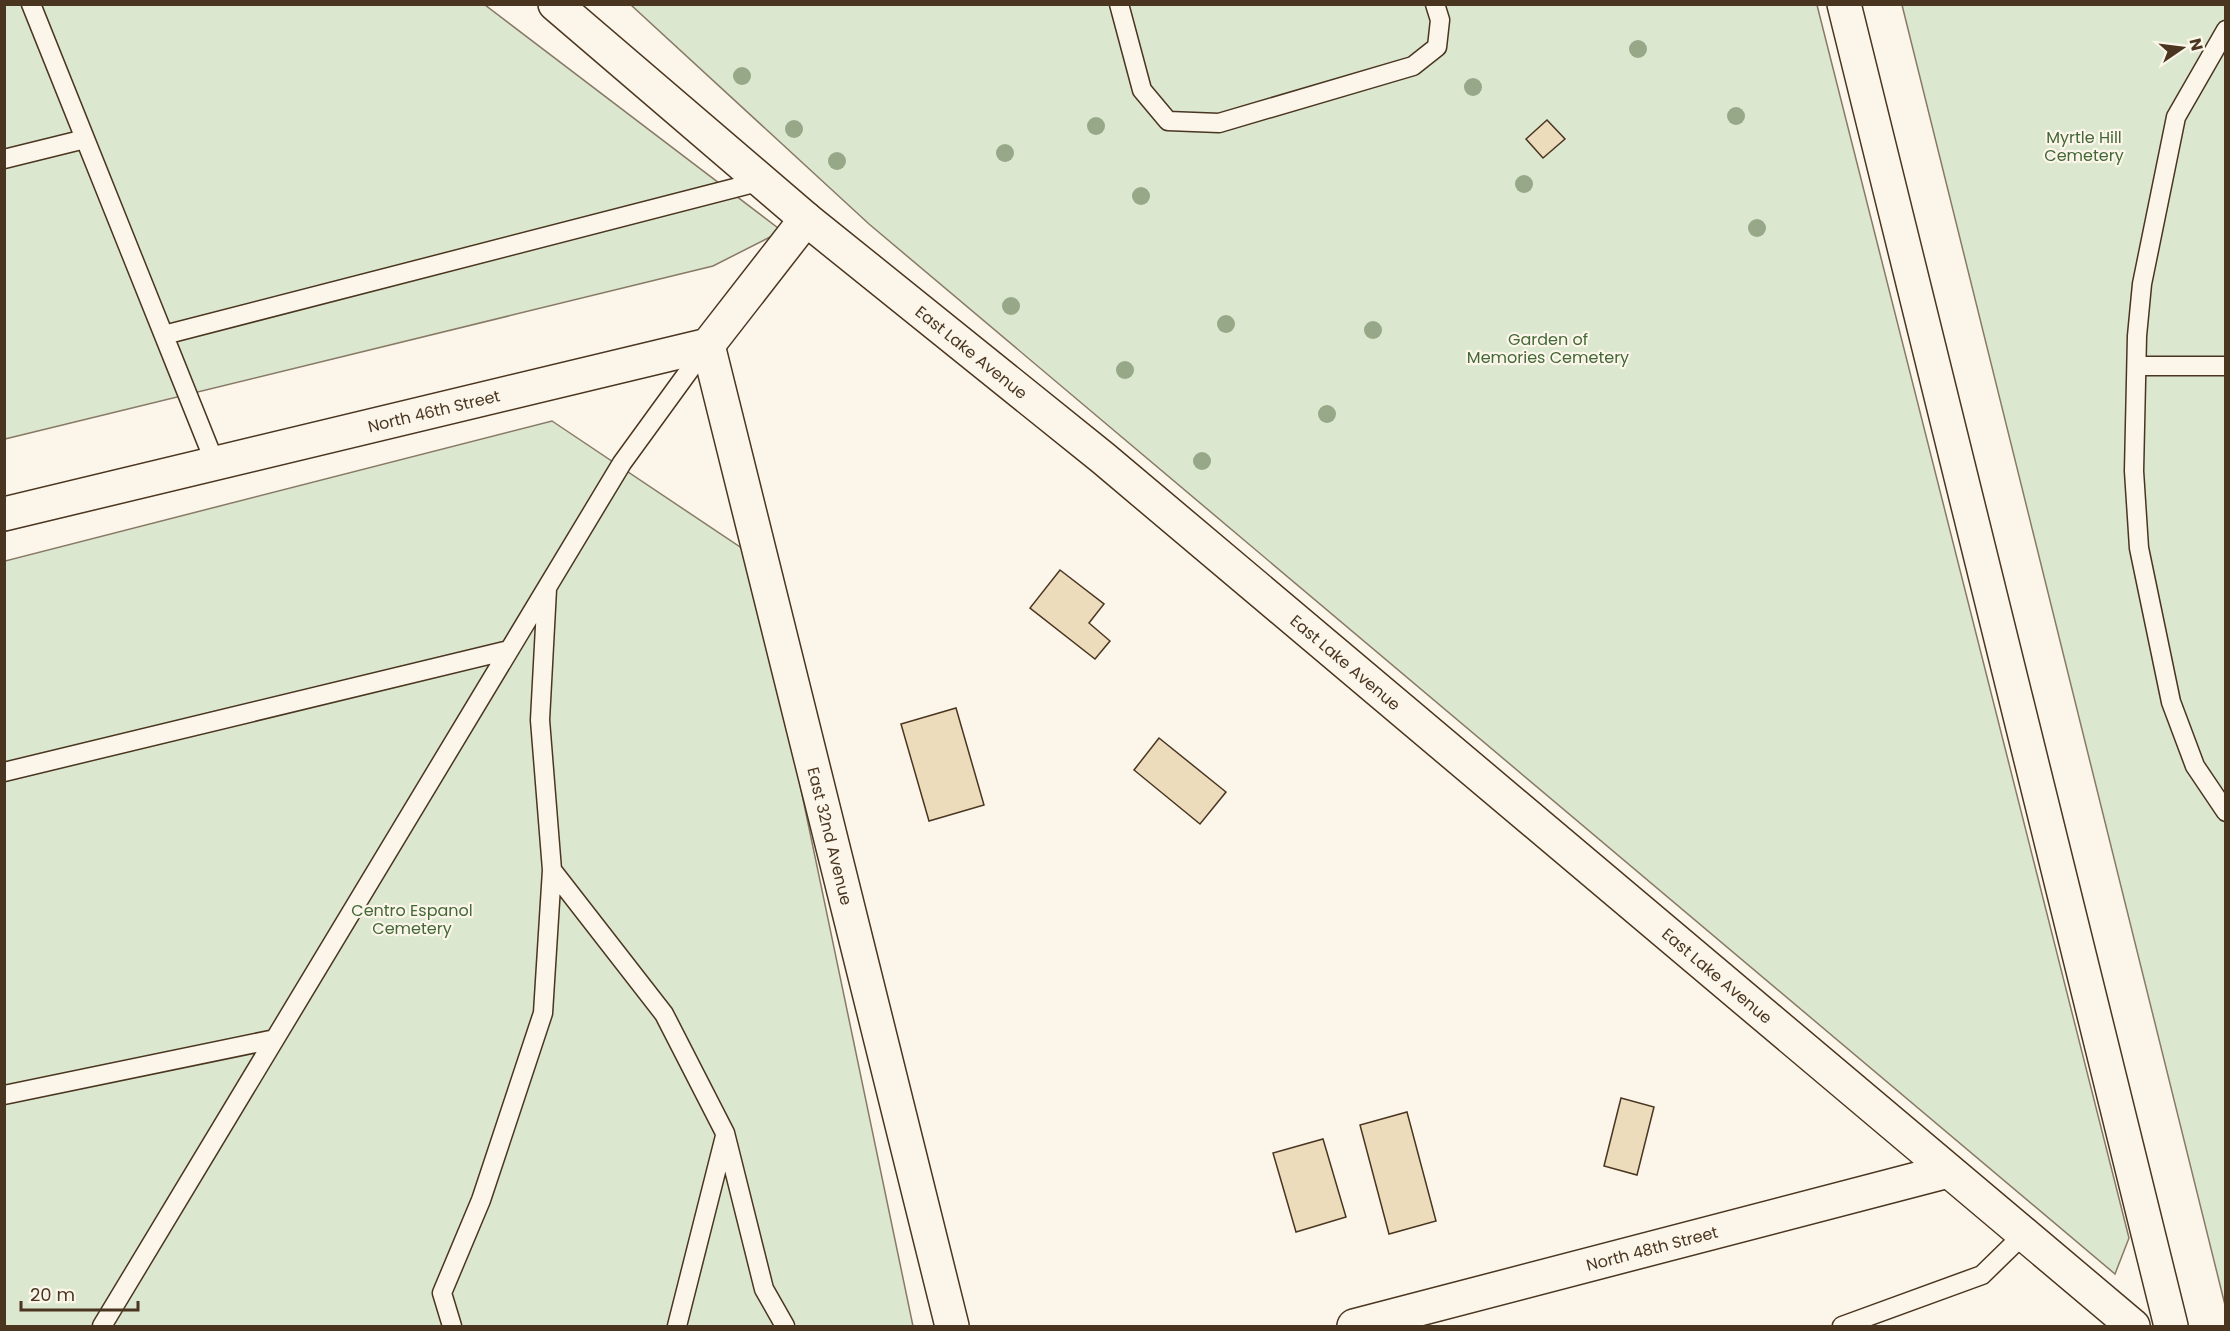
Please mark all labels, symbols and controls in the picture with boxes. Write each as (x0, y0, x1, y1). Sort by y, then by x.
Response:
north arrow (2152, 18, 2212, 78)
text: N (2183, 36, 2209, 53)
park label: Myrtle Hill Cemetery (2044, 126, 2124, 167)
street label: East Lake Avenue (910, 300, 1032, 405)
park label: Garden of Memories Cemetery (1467, 328, 1629, 369)
street label: North 46th Street (365, 384, 503, 438)
street label: East Lake Avenue (1285, 610, 1405, 716)
street label: East 32nd Avenue (801, 765, 858, 908)
park label: Centro Espanol Cemetery (351, 899, 473, 940)
street label: East Lake Avenue (1657, 923, 1777, 1029)
street label: North 48th Street (1584, 1220, 1721, 1277)
scale bar (21, 1274, 138, 1312)
text: 20 m (30, 1282, 75, 1307)

